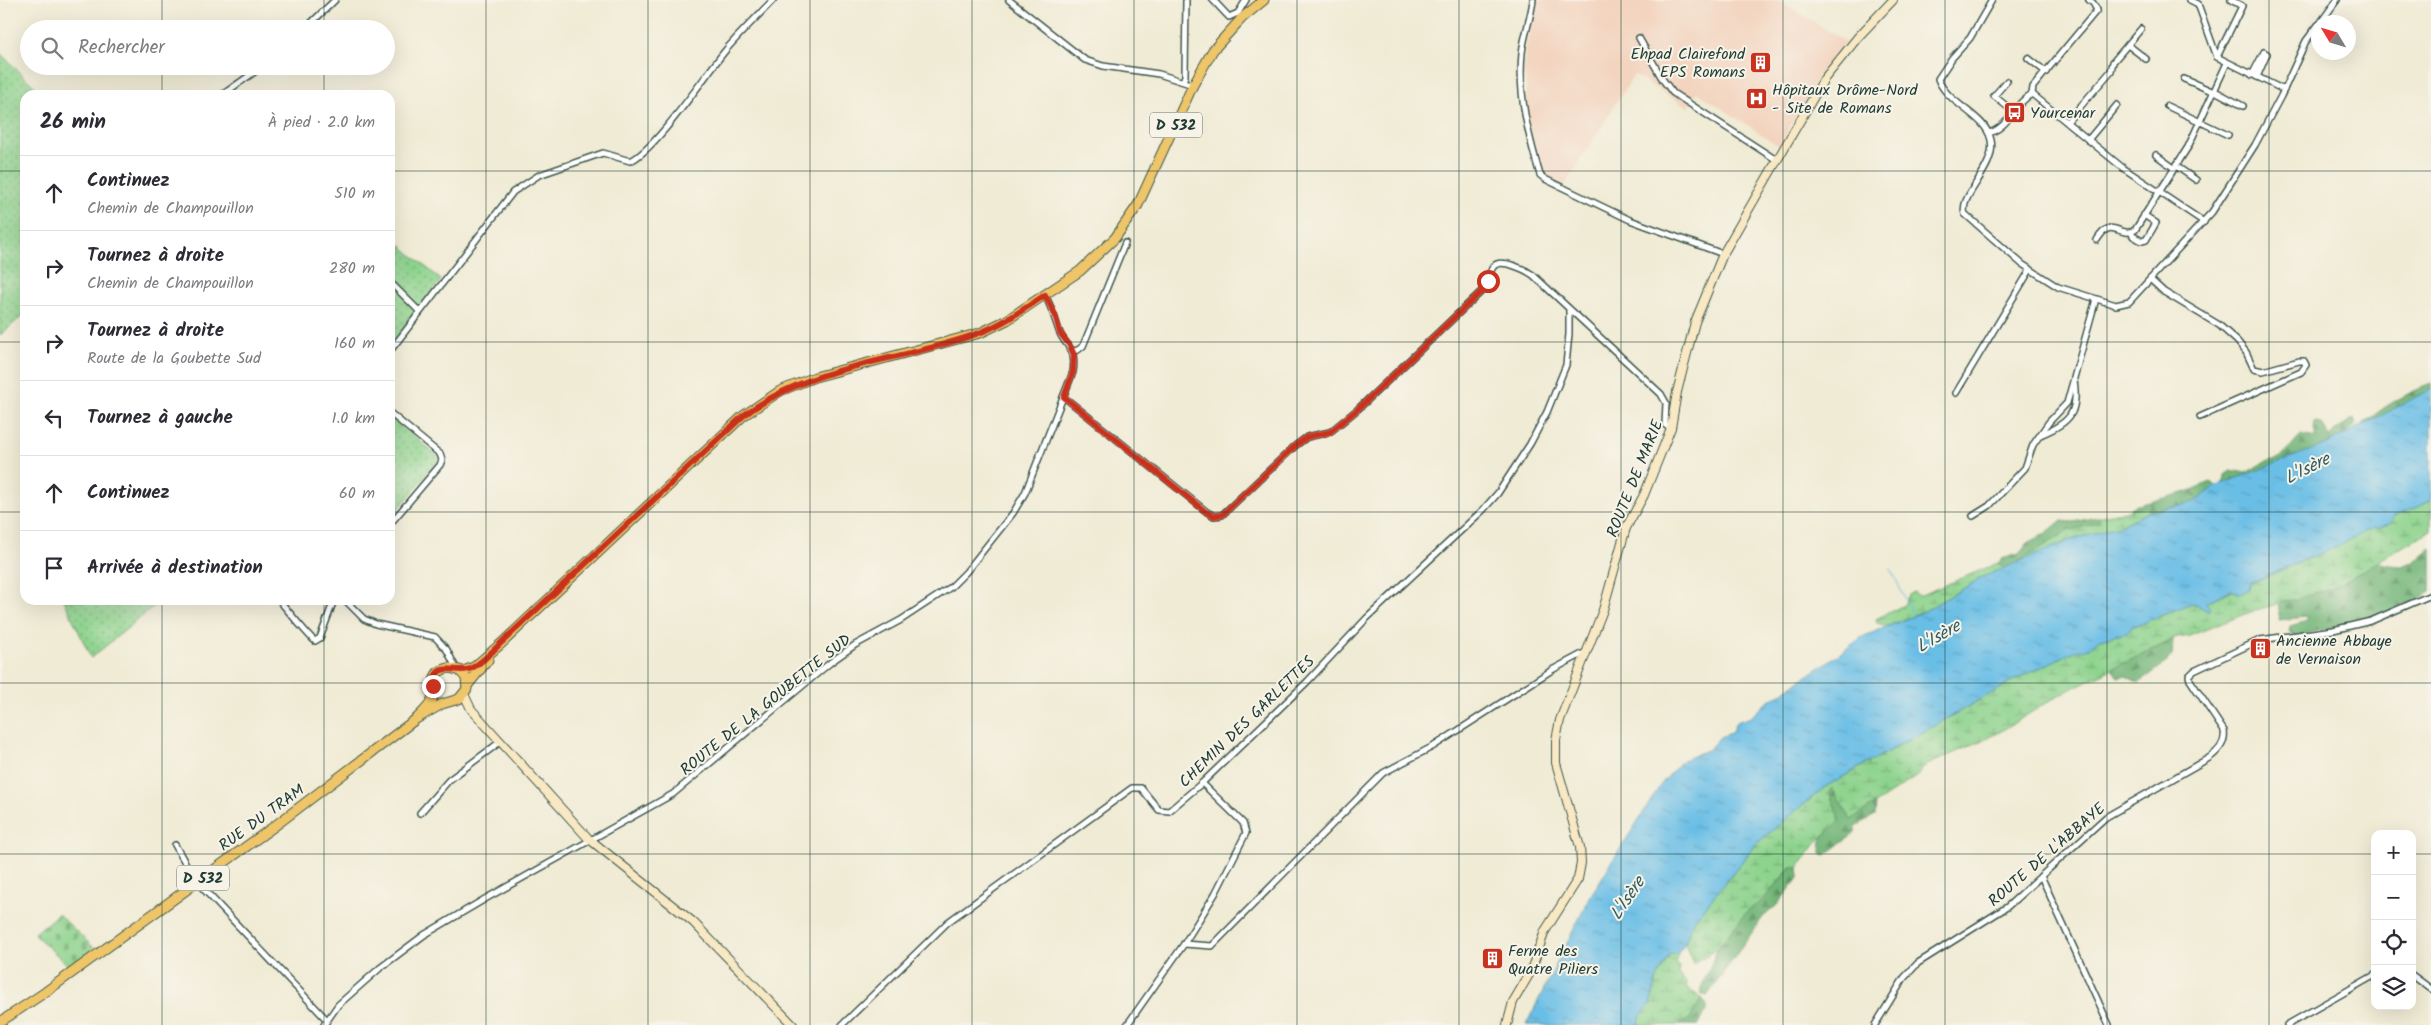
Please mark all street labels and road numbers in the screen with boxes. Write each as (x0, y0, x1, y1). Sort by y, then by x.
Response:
road number: D 532 (1150, 112, 1202, 138)
street label: ROUTE DE MARIE (1600, 415, 1671, 541)
street label: ROUTE DE LA GOUBETTE SUD (675, 628, 857, 782)
street label: CHEMIN DES GARLETTES (1173, 650, 1321, 794)
street label: RUE DU TRAM (214, 778, 310, 858)
street label: ROUTE DE L'ABBAYE (1983, 797, 2112, 913)
road number: D 532 (177, 866, 229, 890)

